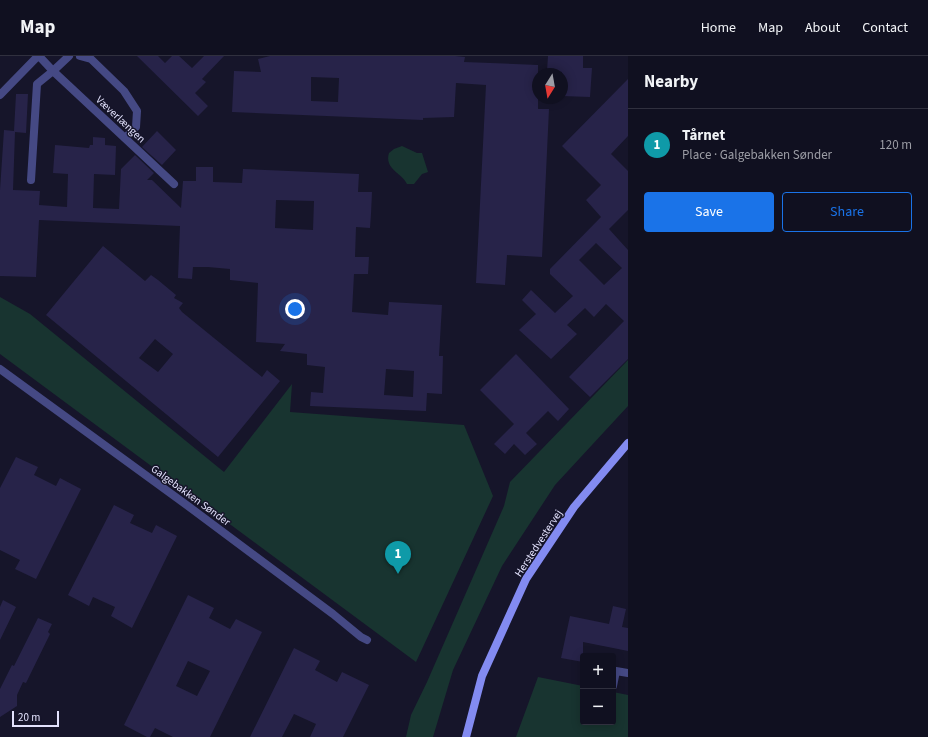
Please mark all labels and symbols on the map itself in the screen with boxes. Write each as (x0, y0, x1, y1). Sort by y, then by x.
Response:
north arrow (532, 68, 568, 104)
street label: Væverlængen (93, 93, 149, 146)
your location (285, 299, 305, 319)
street label: Galgebakken Sønder (148, 461, 234, 530)
street label: Herstedvestervej (511, 507, 566, 580)
pin: 1 (385, 541, 411, 574)
scale bar (12, 709, 59, 728)

